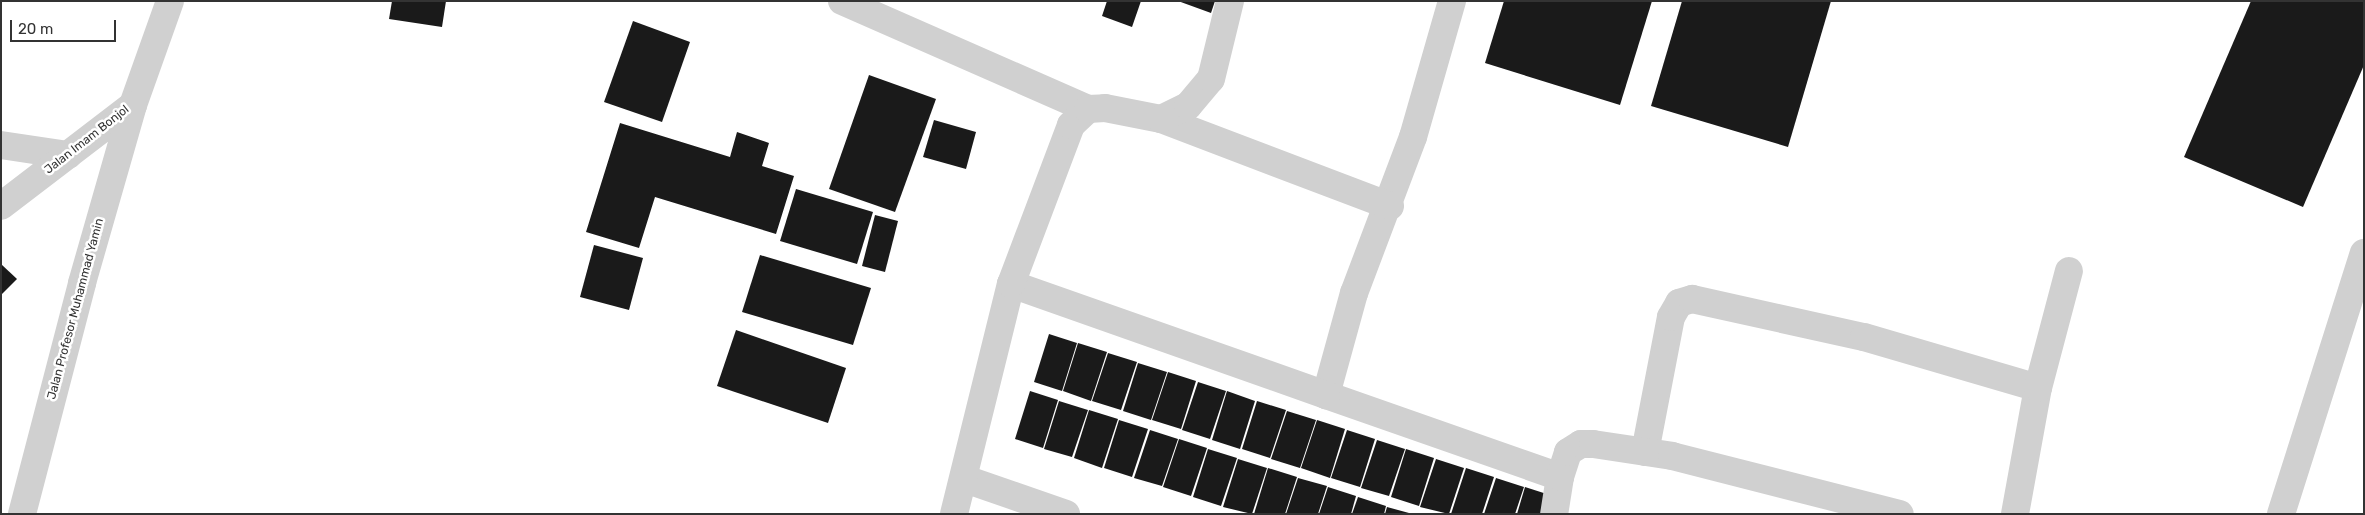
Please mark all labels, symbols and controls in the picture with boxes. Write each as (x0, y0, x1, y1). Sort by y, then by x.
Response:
scale bar (12, 10, 119, 42)
text: 20 m (18, 20, 53, 38)
street label: Jalan Imam Bonjol (42, 103, 132, 177)
street label: Jalan Profesor Muhammad Yamin (45, 217, 107, 401)

